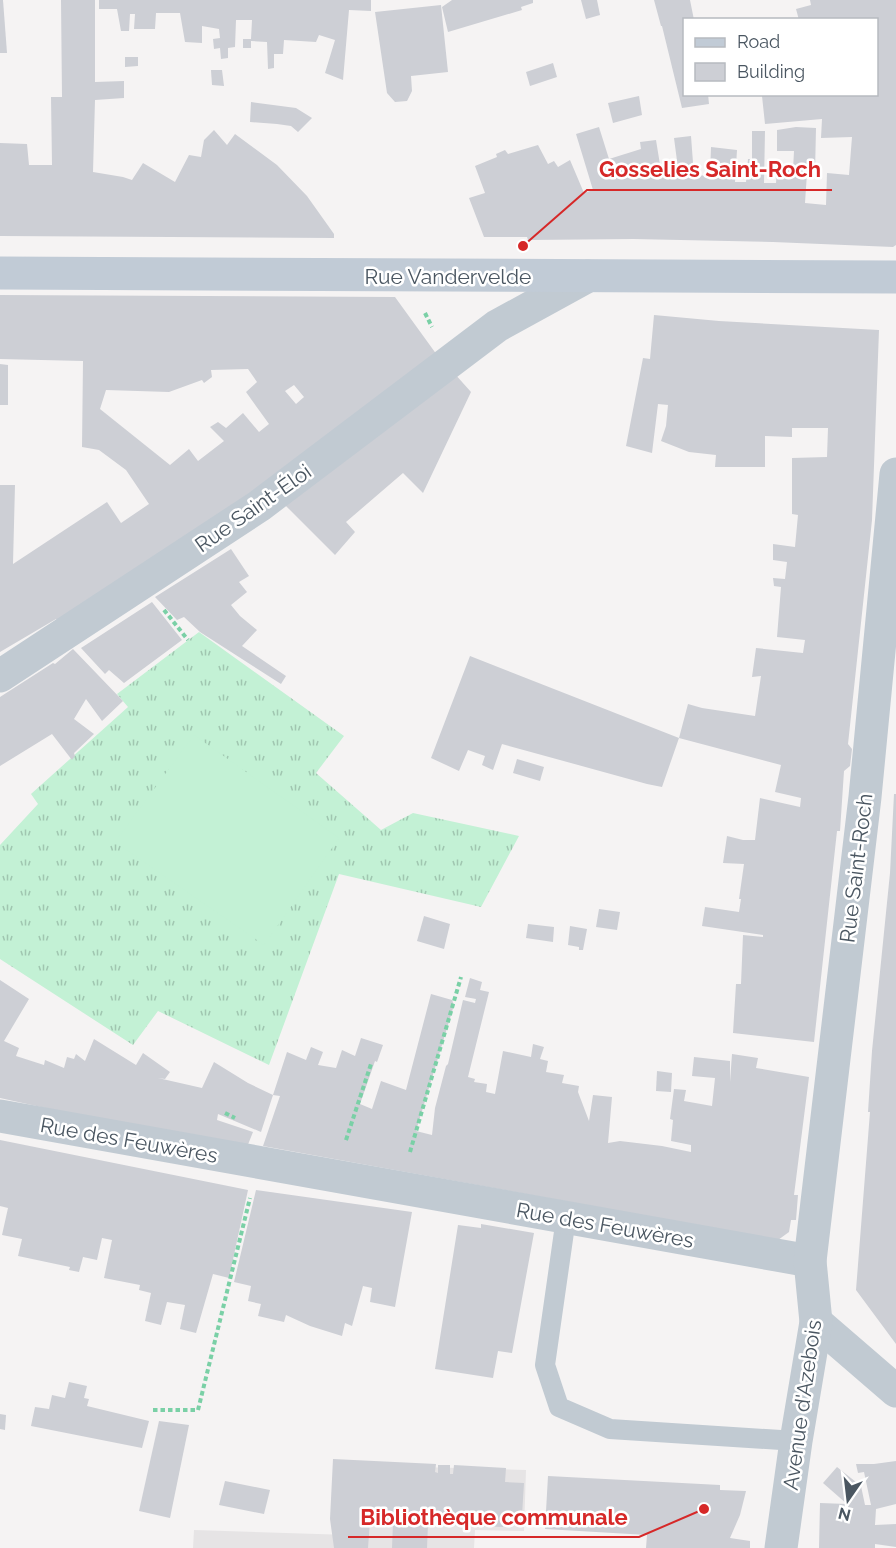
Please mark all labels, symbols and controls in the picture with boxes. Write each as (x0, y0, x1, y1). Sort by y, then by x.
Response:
legend (683, 18, 878, 96)
text: Road (737, 31, 780, 52)
text: Building (737, 61, 805, 82)
callout: Gosselies Saint-Roch (587, 150, 832, 190)
text: Gosselies Saint-Roch (599, 156, 821, 182)
street label: Rue Vandervelde (365, 264, 531, 289)
street label: Rue Saint-Éloi (190, 459, 316, 557)
street label: Rue Saint-Roch (834, 792, 878, 944)
street label: Rue des Feuwères (38, 1112, 220, 1168)
street label: Rue des Feuwères (514, 1197, 696, 1253)
street label: Avenue d'Azebois (778, 1318, 826, 1492)
north arrow (818, 1470, 878, 1530)
callout: Bibliothèque communale (348, 1497, 639, 1537)
text: N (836, 1503, 853, 1525)
text: Bibliothèque communale (360, 1504, 628, 1530)

